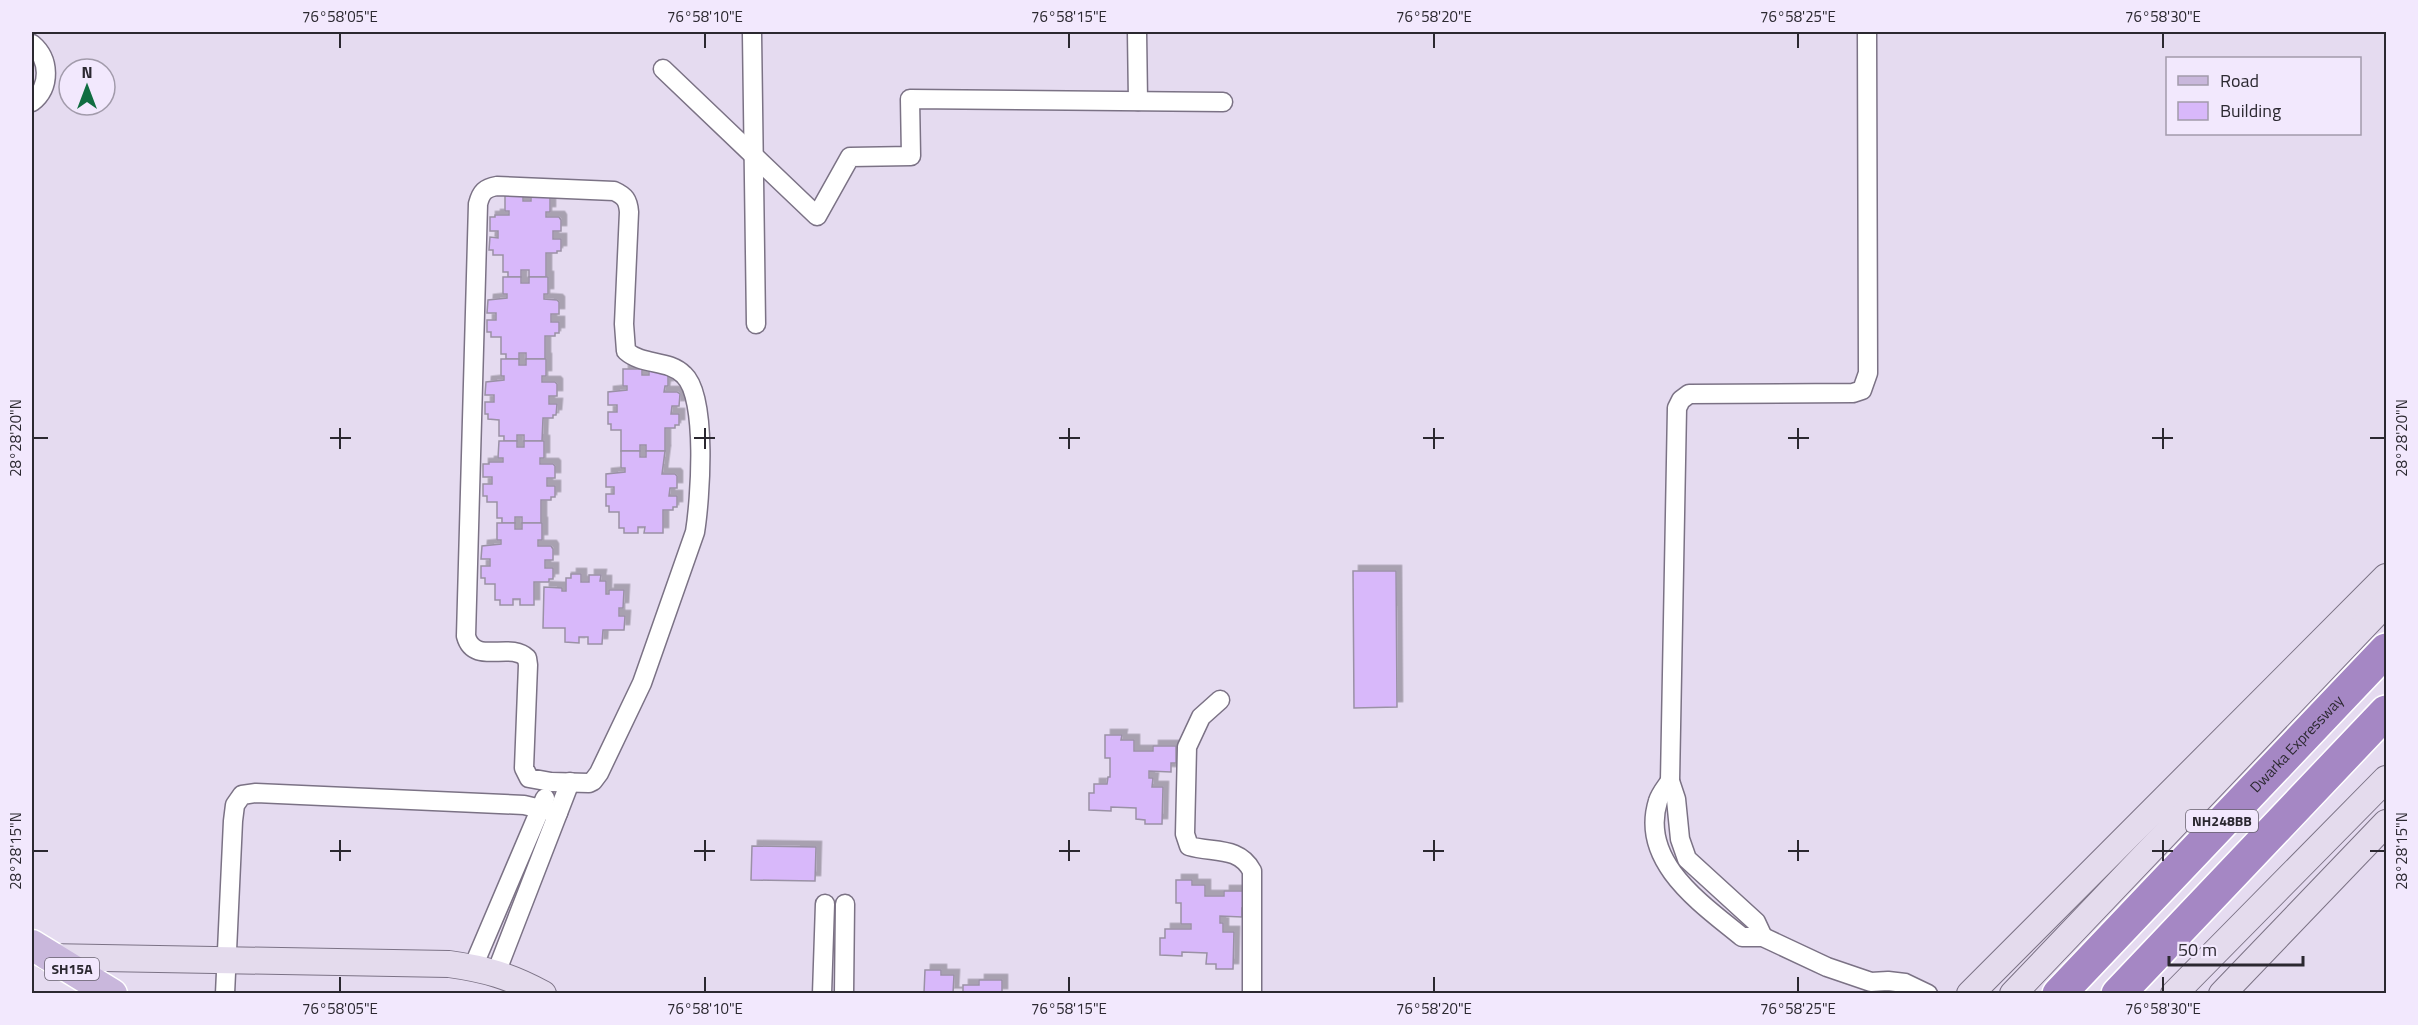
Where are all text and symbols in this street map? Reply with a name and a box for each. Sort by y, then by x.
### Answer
text: 76°58'05"E [302,5,378,28]
text: 76°58'10"E [667,5,743,28]
text: 76°58'15"E [1031,5,1107,28]
text: 76°58'20"E [1396,5,1472,28]
text: 76°58'25"E [1760,5,1836,28]
text: 76°58'30"E [2125,5,2201,28]
north arrow [57,57,117,117]
legend [2166,57,2361,135]
text: N [81,60,93,84]
text: Road [2220,67,2259,94]
text: Building [2220,97,2281,124]
text: 28°28'20"N [4,399,27,477]
text: 28°28'20"N [2390,399,2413,477]
street label: Dwarka Expressway [2244,690,2349,798]
road number: NH248BB [2186,810,2258,832]
text: 28°28'15"N [4,812,27,890]
text: 28°28'15"N [2390,812,2413,890]
scale bar [2169,929,2302,967]
text: 50 m [2178,936,2217,963]
road number: SH15A [45,958,99,980]
text: 76°58'05"E [302,997,378,1020]
text: 76°58'10"E [667,997,743,1020]
text: 76°58'15"E [1031,997,1107,1020]
text: 76°58'20"E [1396,997,1472,1020]
text: 76°58'25"E [1760,997,1836,1020]
text: 76°58'30"E [2125,997,2201,1020]

